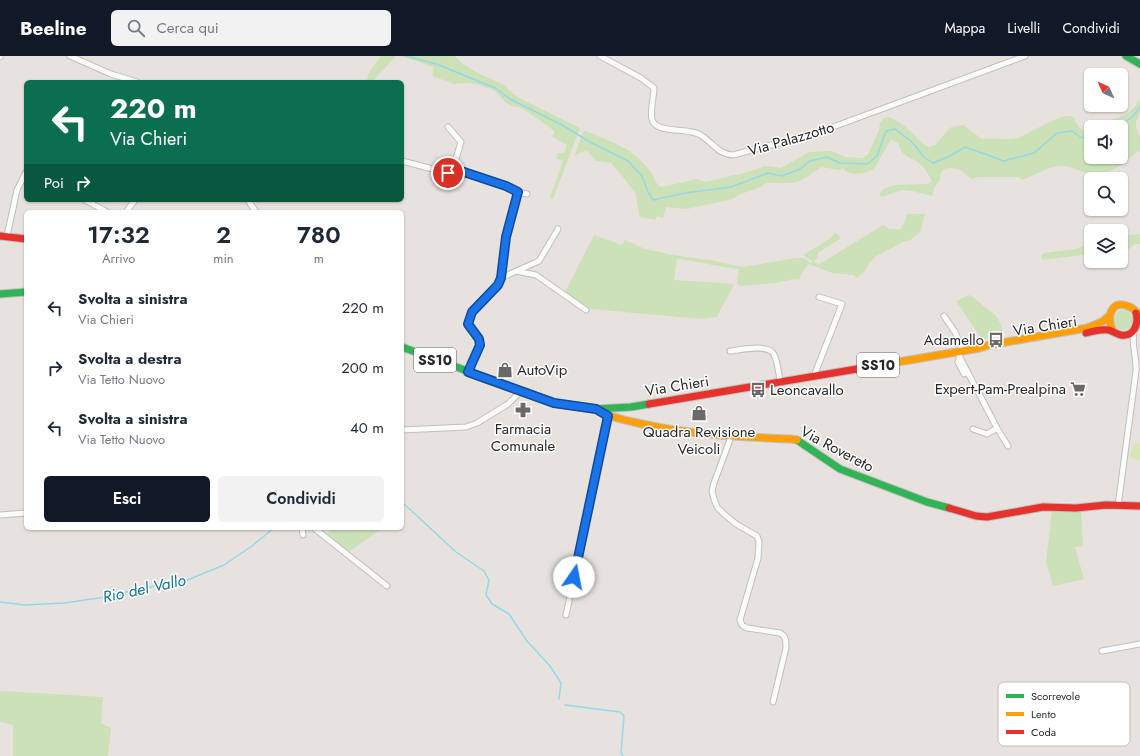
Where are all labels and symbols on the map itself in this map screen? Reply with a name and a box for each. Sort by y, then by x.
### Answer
north arrow [1084,68,1128,112]
street label: Via Palazzotto [745,116,837,162]
pin [431,156,465,190]
street label: Via Chieri [1012,310,1078,342]
place label: Adamello [924,329,984,351]
bus stop icon: Adamello [987,331,1005,349]
road number: SS10 [414,348,456,372]
road number: SS10 [857,353,899,377]
place label: AutoVip [517,359,568,381]
shop icon: AutoVip [496,361,514,379]
street label: Via Chieri [644,370,710,402]
place label: Expert-Pam-Prealpina [935,378,1066,400]
place label: Leoncavallo [770,379,844,401]
supermarket icon: Expert-Pam-Prealpina [1069,380,1087,398]
bus stop icon: Leoncavallo [749,381,767,399]
pharmacy icon: Farmacia Comunale [514,401,532,419]
shop icon: Quadra Revisione Veicoli [690,404,708,422]
place label: Farmacia Comunale [491,418,555,457]
street label: Via Rovereto [796,420,878,478]
place label: Quadra Revisione Veicoli [643,421,756,460]
position arrow [553,556,595,598]
water label: Rio del Vallo [100,568,188,609]
legend [998,682,1130,746]
text: Scorrevole [1031,688,1080,704]
text: Lento [1031,706,1056,722]
text: Coda [1031,724,1056,740]

